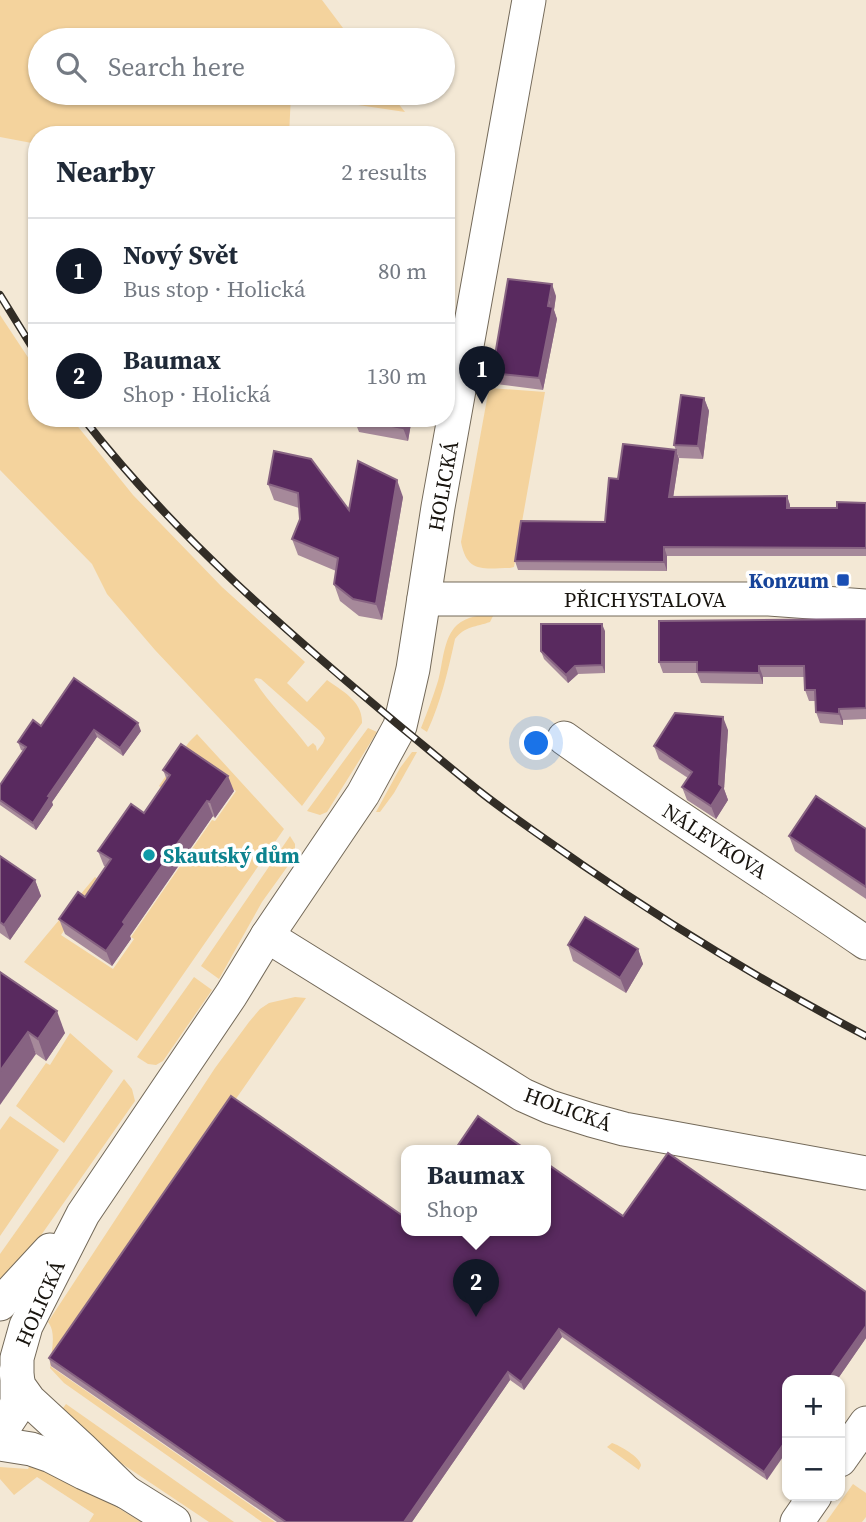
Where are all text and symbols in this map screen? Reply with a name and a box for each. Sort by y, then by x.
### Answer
search box [28,28,455,105]
icon: search [52,48,90,86]
text: Search here [108,49,245,85]
text: Nearby [56,151,155,192]
text: 2 results [341,156,427,188]
text: Nový Svět [123,237,238,273]
text: 1 [73,255,85,287]
text: 80 m [378,255,427,287]
text: Bus stop · Holická [123,273,306,305]
text: Baumax [123,342,221,378]
pin: 1 [459,346,505,404]
text: 2 [73,360,85,392]
text: 130 m [366,360,427,392]
text: Shop · Holická [123,378,271,410]
street label: HOLICKÁ [421,439,465,533]
place label: Konzum [749,566,829,595]
marker: Konzum [835,572,851,588]
street label: PŘICHYSTALOVA [564,585,726,614]
your location [519,726,553,760]
street label: NÁLEVKOVA [657,796,773,886]
place label: Skautský dům [163,841,300,870]
marker: Skautský dům [141,847,157,863]
street label: HOLICKÁ [520,1080,616,1138]
popup [401,1145,551,1236]
text: Baumax [427,1157,525,1193]
text: Shop [427,1193,478,1225]
street label: HOLICKÁ [8,1255,72,1351]
pin: 2 [453,1259,499,1317]
map controls [782,1375,845,1501]
button: + [782,1375,845,1438]
button: − [782,1438,845,1501]

